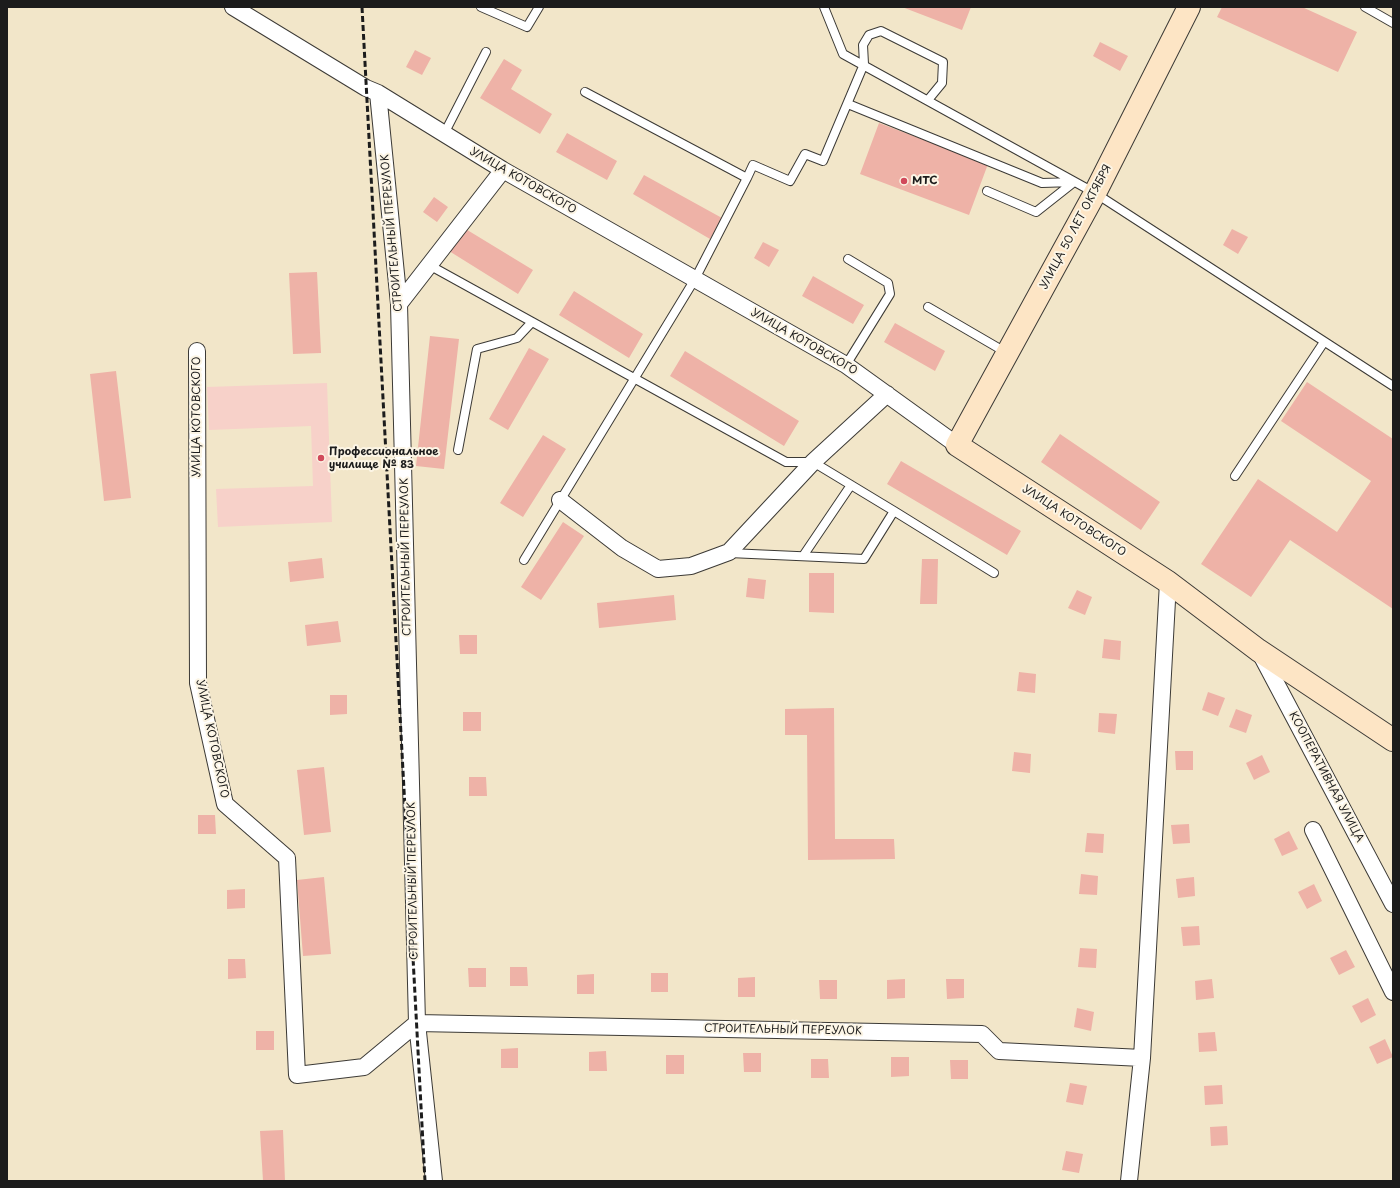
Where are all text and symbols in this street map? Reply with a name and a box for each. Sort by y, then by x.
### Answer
street label: УЛИЦА КОТОВСКОГО [467,145,579,217]
street label: СТРОИТЕЛЬНЫЙ ПЕРЕУЛОК [379,154,405,312]
street label: УЛИЦА 50 ЛЕТ ОКТЯБРЯ [1038,163,1114,291]
place label: МТС [912,174,938,188]
marker: МТС [899,176,909,186]
street label: УЛИЦА КОТОВСКОГО [748,306,860,378]
street label: УЛИЦА КОТОВСКОГО [190,357,204,477]
place label: Профессиональное училище № 83 [329,445,438,471]
marker: Профессиональное училище № 83 [316,453,326,463]
street label: СТРОИТЕЛЬНЫЙ ПЕРЕУЛОК [398,478,414,636]
street label: УЛИЦА КОТОВСКОГО [1020,483,1128,559]
street label: УЛИЦА КОТОВСКОГО [193,679,231,799]
street label: КООПЕРАТИВНАЯ УЛИЦА [1286,709,1366,845]
street label: СТРОИТЕЛЬНЫЙ ПЕРЕУЛОК [405,802,421,960]
street label: СТРОИТЕЛЬНЫЙ ПЕРЕУЛОК [704,1022,862,1038]

